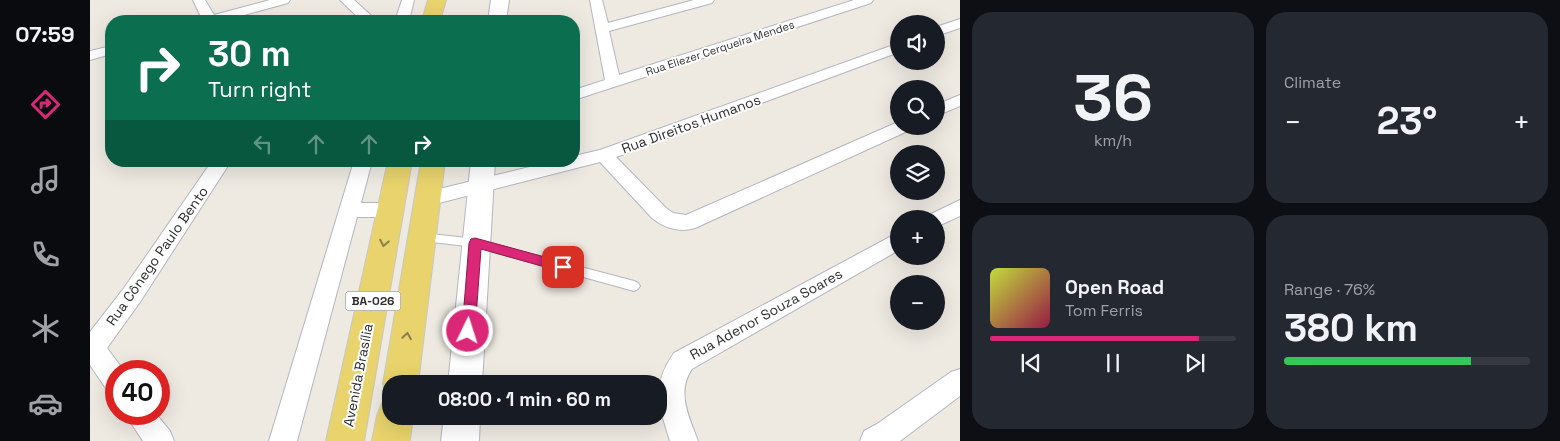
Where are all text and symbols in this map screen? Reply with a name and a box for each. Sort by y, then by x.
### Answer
map controls [890,15,945,330]
button: sound [890,15,945,70]
street label: Rua Eliezer Cerqueira Mendes [644,17,796,79]
text: 07:59 [15,20,75,48]
text: 30 m [208,32,291,76]
icon: right [125,35,190,100]
text: 36 [1073,56,1153,139]
text: Climate [1284,72,1341,93]
text: Turn right [208,75,311,103]
button: search [890,80,945,135]
icon: directions [28,87,63,122]
street label: Rua Direitos Humanos [619,90,763,158]
text: 23° [1377,97,1437,145]
text: − [1284,104,1301,140]
text: + [1513,104,1530,140]
icon: left [249,130,277,158]
icon: ahead [302,130,330,158]
icon: ahead [355,130,383,158]
icon: right [408,130,436,158]
text: km/h [1094,130,1132,151]
button: layers [890,145,945,200]
icon: music [28,162,63,197]
street label: Rua Cônego Paulo Bento [102,183,212,329]
button: + [890,210,945,265]
icon: phone [28,237,63,272]
one-way arrow [379,239,390,248]
pin [542,246,584,288]
icon: arrive [549,253,577,281]
street label: Rua Adenor Souza Soares [687,264,845,364]
button: − [890,275,945,330]
text: Open Road [1065,275,1164,300]
text: Range · 76% [1284,279,1375,300]
road number: BA-026 [346,292,400,310]
text: Tom Ferris [1065,300,1143,321]
position arrow [441,304,493,356]
text: 380 km [1284,304,1418,352]
icon: climate [28,311,63,346]
street label: Avenida Brasília [339,322,377,428]
one-way arrow [401,331,412,339]
icon: previous [1017,349,1045,377]
icon: pause [1099,349,1127,377]
icon: next [1181,349,1209,377]
speed limit sign: 40 [105,360,170,425]
icon: car [28,386,63,421]
text: 08:00 · 1 min · 60 m [438,387,611,412]

